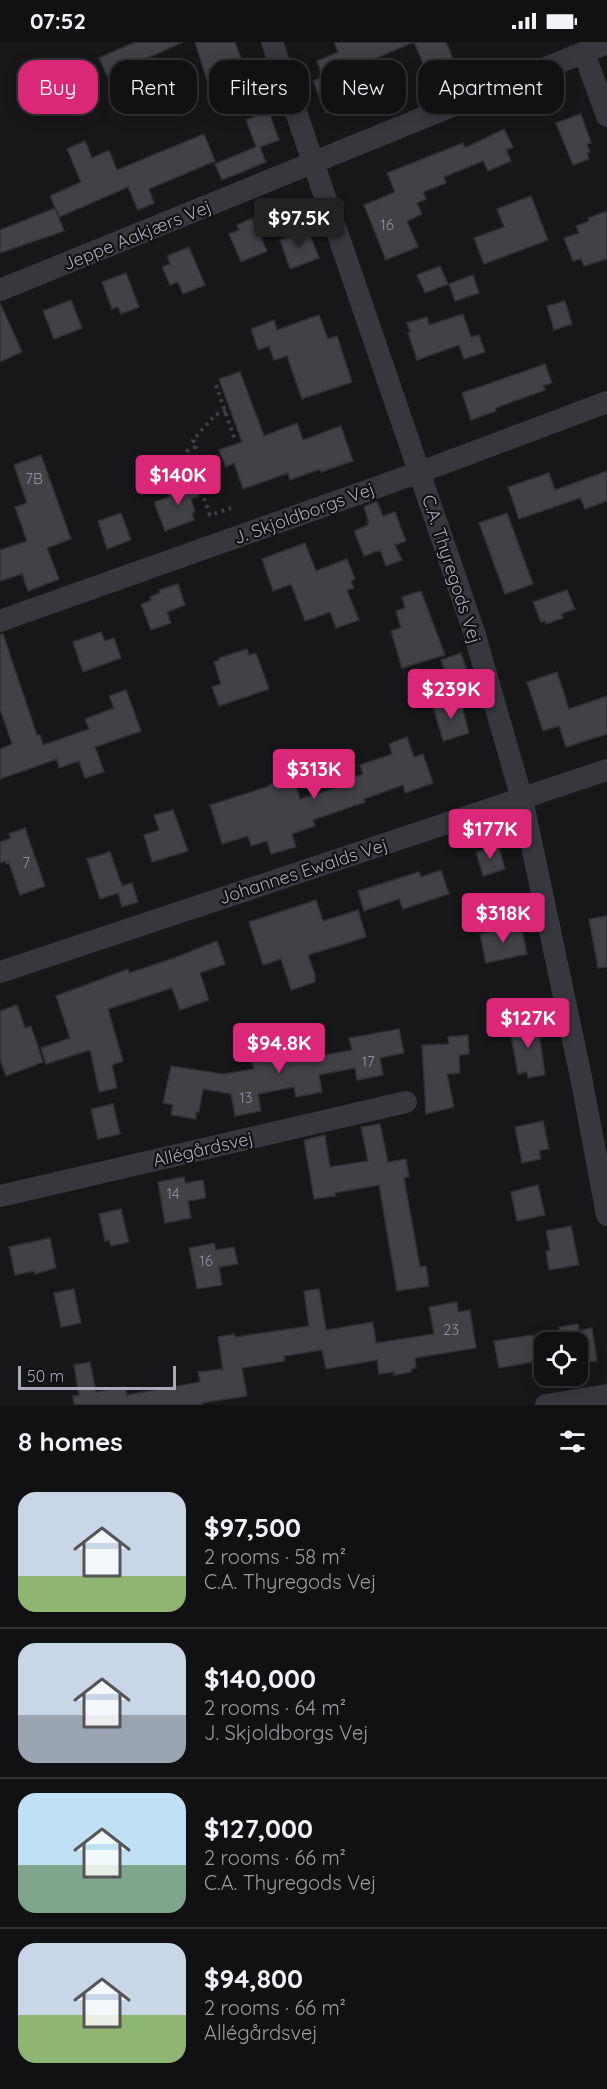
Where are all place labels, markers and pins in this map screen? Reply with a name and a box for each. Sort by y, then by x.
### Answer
pin: $97.5K [250,198,348,249]
pin: $140K [136,455,220,506]
pin: $239K [409,669,493,720]
pin: $313K [272,749,356,800]
pin: $177K [448,809,532,860]
pin: $318K [461,893,545,944]
pin: $127K [486,998,570,1049]
pin: $94.8K [230,1023,328,1074]

